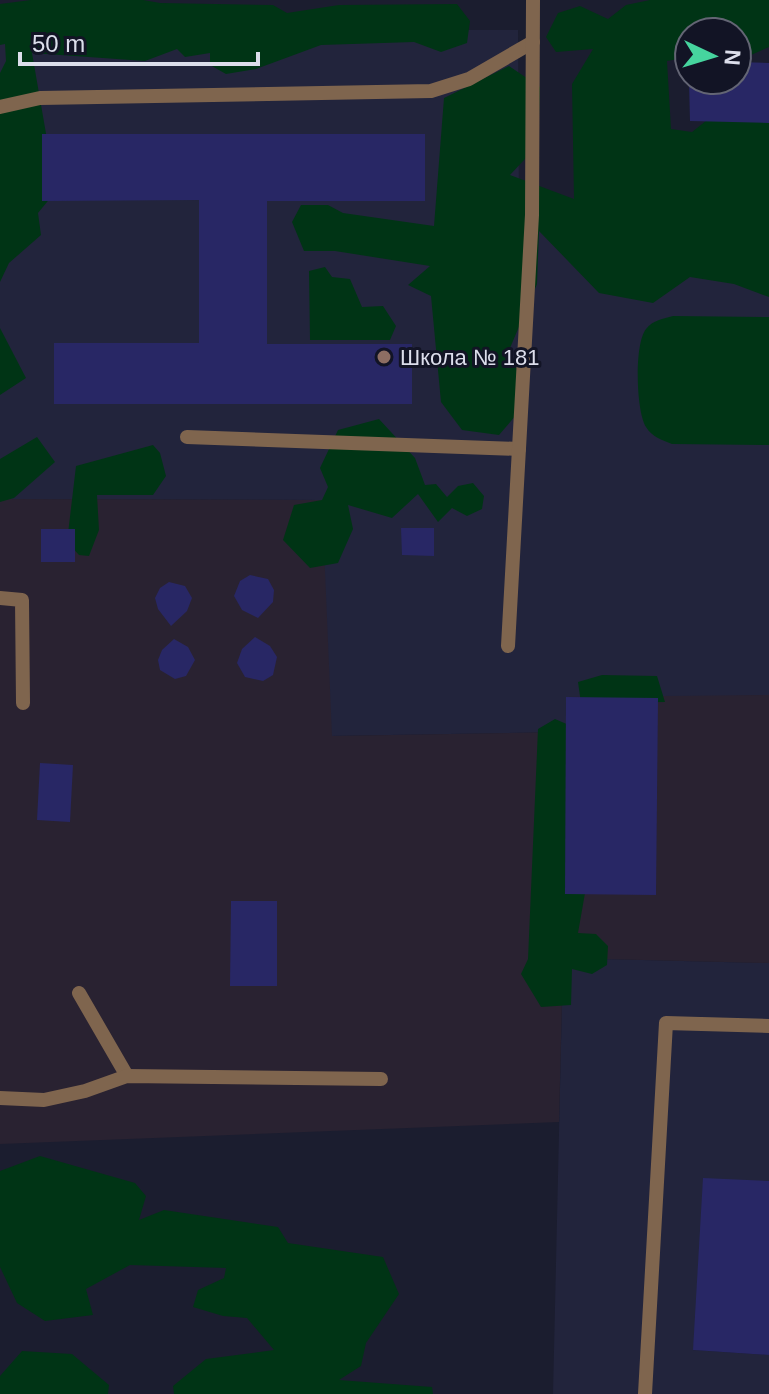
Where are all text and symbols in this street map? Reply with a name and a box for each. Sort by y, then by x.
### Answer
scale bar [20,16,258,66]
north arrow [673,16,753,96]
text: 50 m [32,30,85,57]
text: N [719,49,745,66]
place label: Школа № 181 [400,345,539,370]
marker: Школа № 181 [375,348,393,366]

